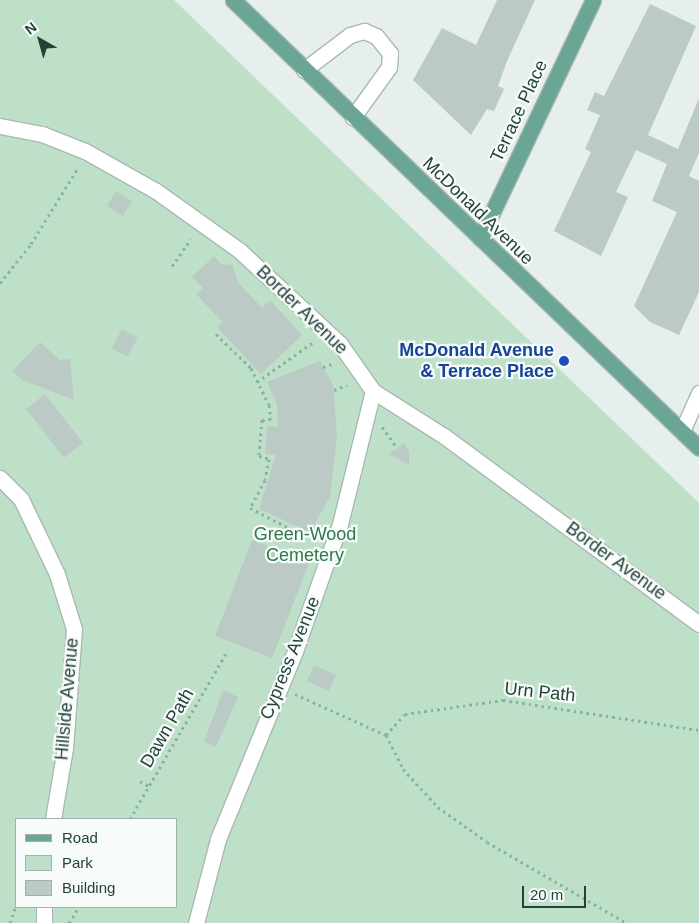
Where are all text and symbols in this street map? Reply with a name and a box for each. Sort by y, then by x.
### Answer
north arrow [15,15,65,65]
text: N [22,19,40,38]
street label: Terrace Place [486,57,552,165]
street label: McDonald Avenue [418,152,538,270]
street label: Border Avenue [251,261,353,359]
place label: McDonald Avenue & Terrace Place [399,340,554,382]
marker: McDonald Avenue & Terrace Place [558,355,570,367]
street label: Border Avenue [561,517,671,605]
park label: Green-Wood Cemetery [254,524,356,566]
street label: Cypress Avenue [255,593,325,723]
street label: Hillside Avenue [51,636,83,762]
street label: Urn Path [504,678,576,706]
street label: Dawn Path [136,684,198,772]
legend [15,818,178,908]
text: Road [62,829,98,846]
text: Park [62,854,93,871]
scale bar [524,876,588,908]
text: Building [62,879,115,896]
text: 20 m [530,886,563,903]

